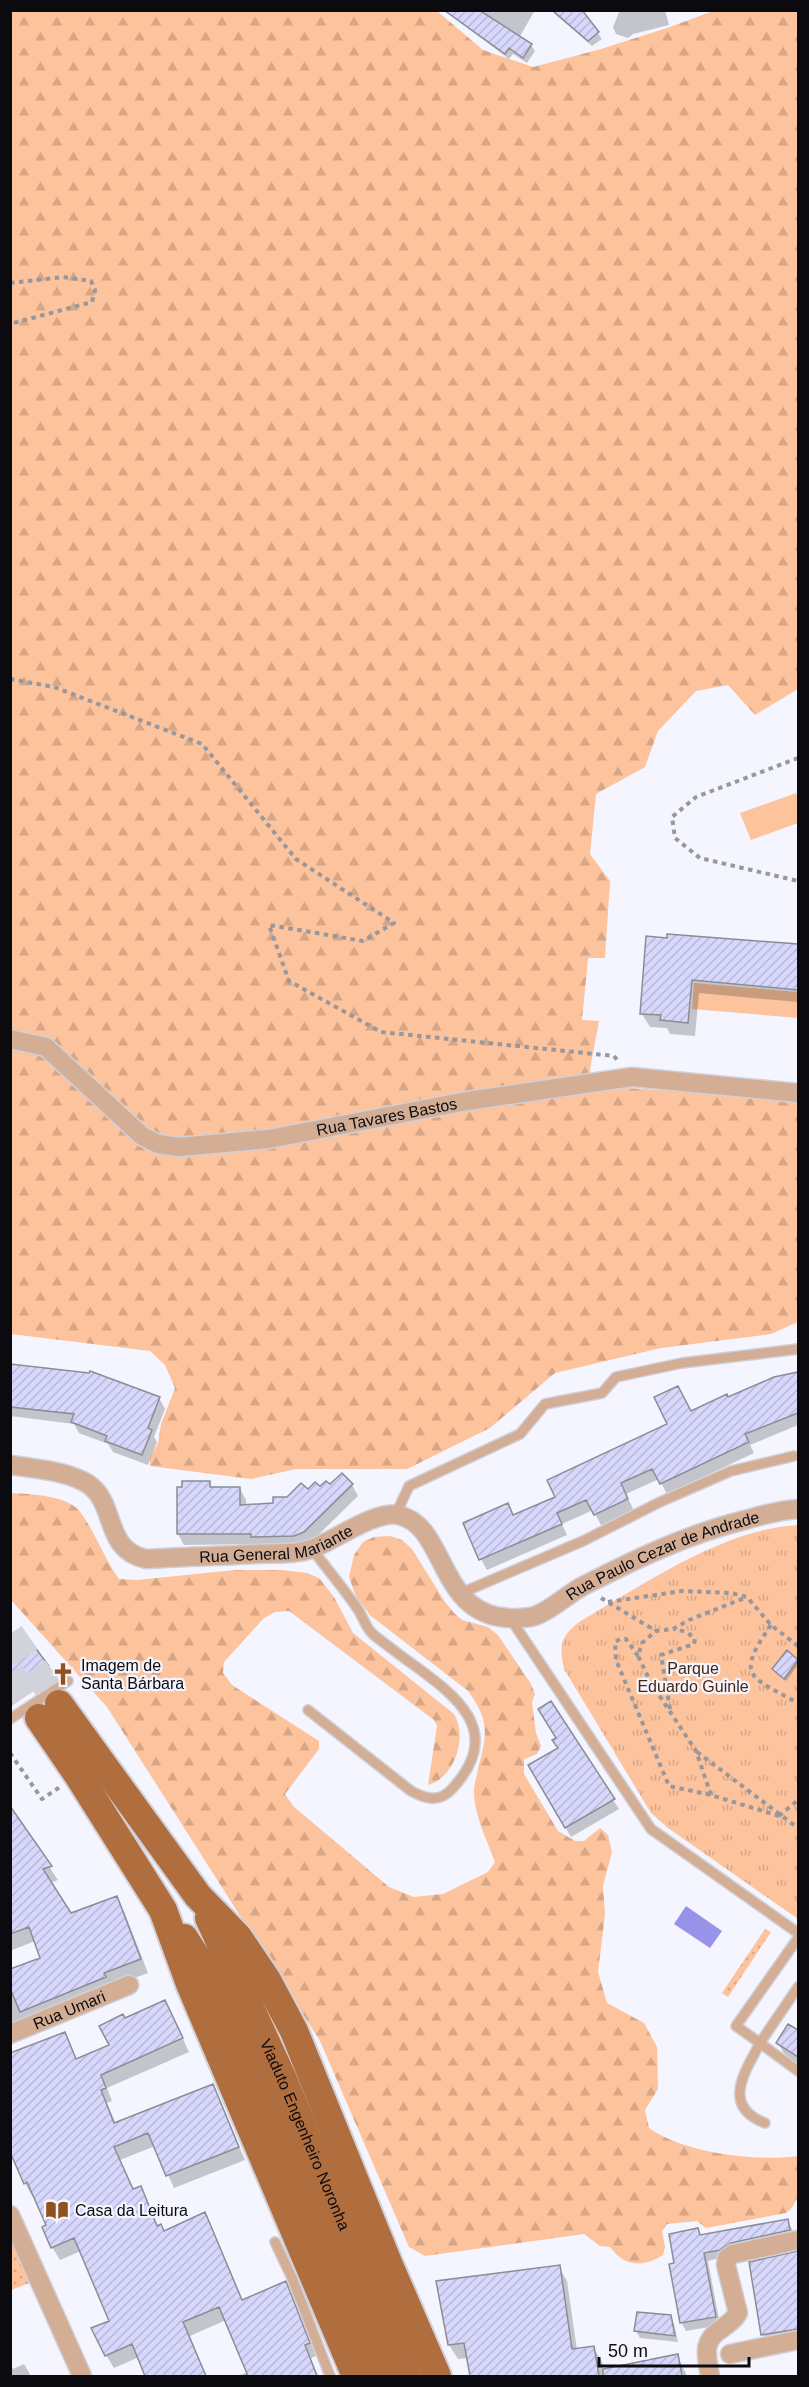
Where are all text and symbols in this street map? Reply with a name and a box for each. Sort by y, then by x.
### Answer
street label: Rua Tavares Bastos [315,1095,458,1138]
street label: Rua Paulo Cezar de Andrade [563,1508,761,1603]
street label: Rua General Mariante [199,1521,355,1565]
place label: Imagem de Santa Bárbara [81,1657,184,1692]
park label: Parque Eduardo Guinle [637,1660,749,1695]
church icon: Imagem de Santa Bárbara [50,1661,76,1687]
street label: Rua Umari [31,1987,108,2032]
street label: Viaduto Engenheiro Noronha [257,2036,354,2233]
library icon: Casa da Leitura [44,2197,70,2223]
place label: Casa da Leitura [75,2202,188,2219]
scale bar [599,2330,749,2368]
text: 50 m [608,2341,648,2361]

